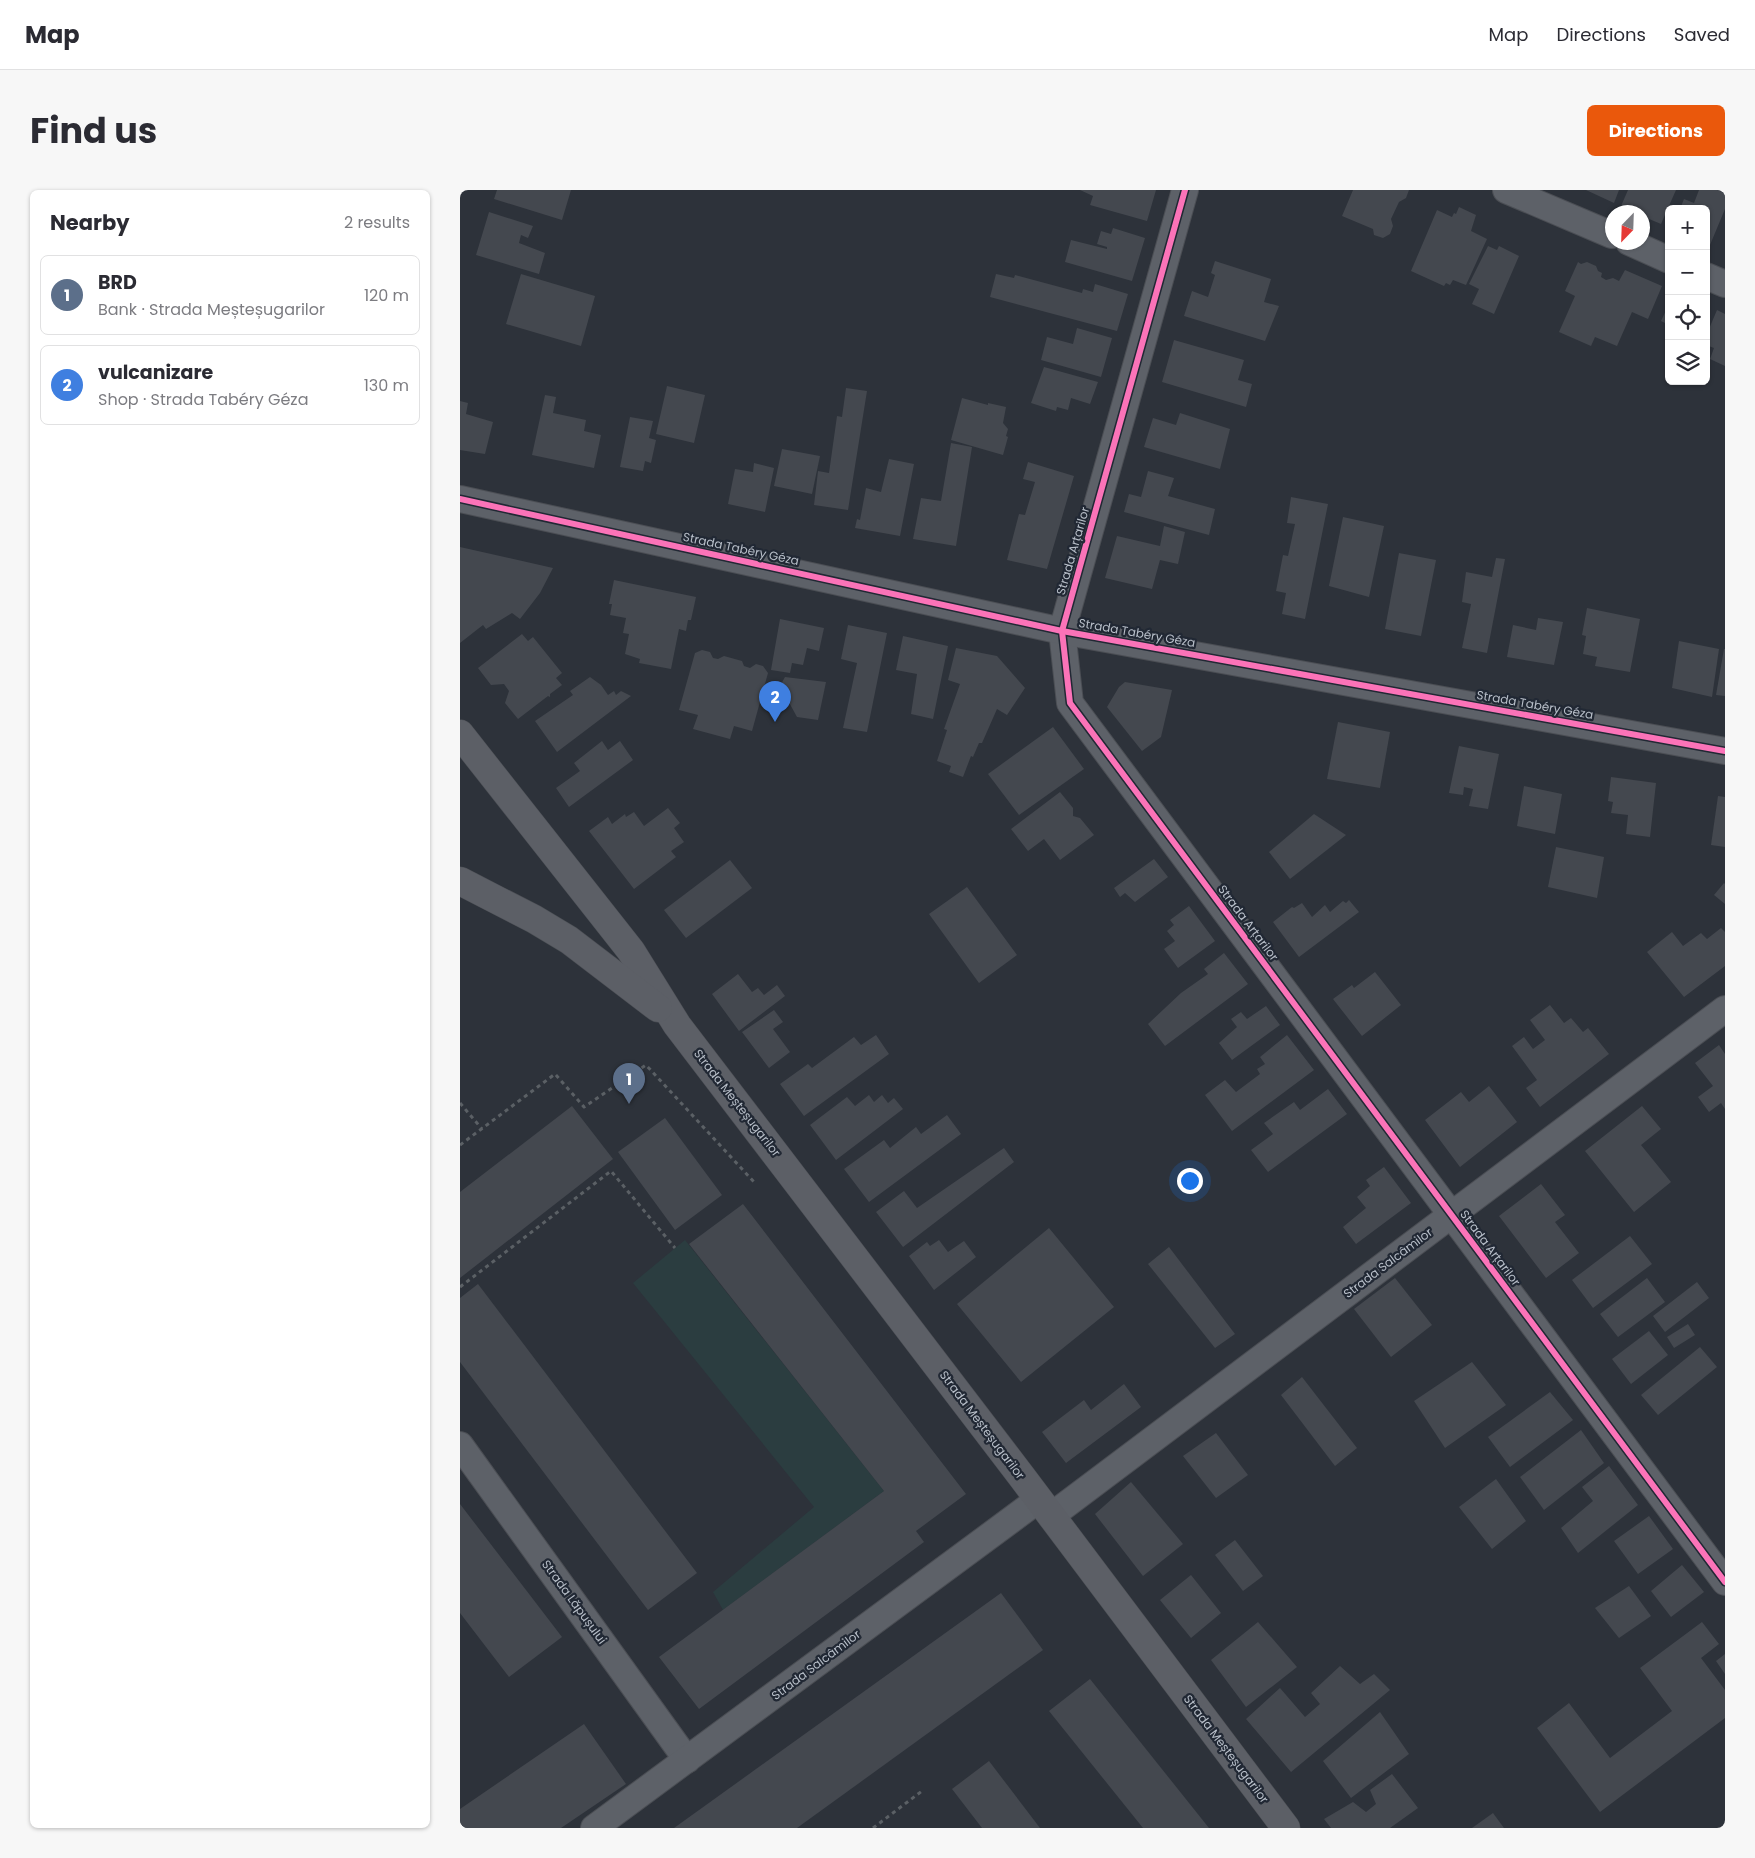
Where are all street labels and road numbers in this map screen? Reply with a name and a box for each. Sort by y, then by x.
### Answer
street label: Strada Arțarilor [1052,504,1093,597]
street label: Strada Tabéry Géza [681,528,801,569]
street label: Strada Tabéry Géza [1077,614,1197,651]
street label: Strada Tabéry Géza [1475,686,1595,723]
street label: Strada Arțarilor [1214,881,1283,965]
street label: Strada Meșteșugarilor [690,1045,785,1160]
street label: Strada Arțarilor [1456,1206,1525,1290]
street label: Strada Salcâmilor [1340,1223,1436,1302]
street label: Strada Meșteșugarilor [936,1367,1029,1483]
street label: Strada Lăpușului [538,1556,611,1647]
street label: Strada Salcâmilor [768,1625,864,1704]
street label: Strada Meșteșugarilor [1180,1691,1273,1807]

